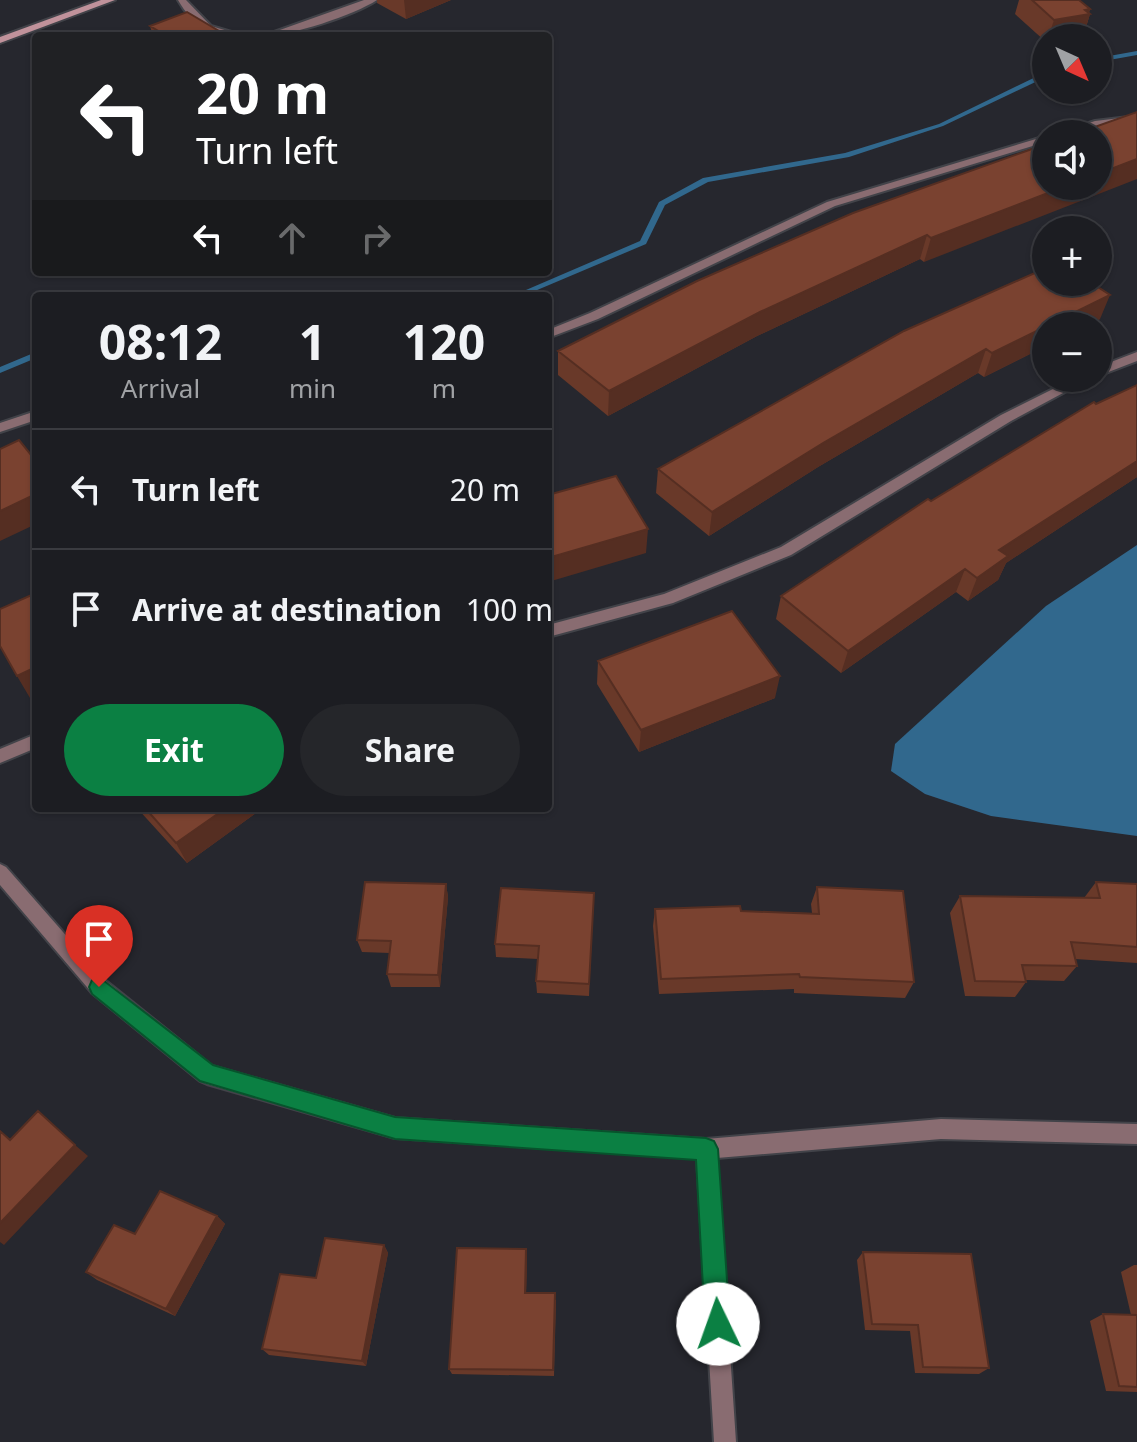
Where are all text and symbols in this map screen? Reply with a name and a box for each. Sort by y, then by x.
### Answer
north arrow [1032,24,1112,104]
map controls [1032,24,1112,392]
text: 20 m [196,54,329,130]
icon: left [64,64,168,168]
button: sound [1032,120,1112,200]
text: Turn left [196,126,338,175]
icon: left [186,216,230,260]
icon: ahead [270,216,314,260]
icon: right [354,216,398,260]
button: + [1032,216,1112,296]
text: 08:12 [99,309,222,374]
text: 1 [299,309,326,374]
text: 120 [403,309,485,374]
button: − [1032,312,1112,392]
text: Arrival [121,370,200,406]
text: min [289,370,336,406]
text: m [432,370,456,406]
icon: left [64,467,108,511]
text: Turn left [132,469,260,510]
text: 20 m [450,469,520,510]
icon: arrive [64,587,108,631]
text: Arrive at destination [132,589,442,630]
text: 100 m [466,589,553,630]
button: Exit [64,704,284,796]
button: Share [300,704,520,796]
pin [65,905,133,987]
icon: arrive [77,917,121,961]
position arrow [676,1282,760,1366]

